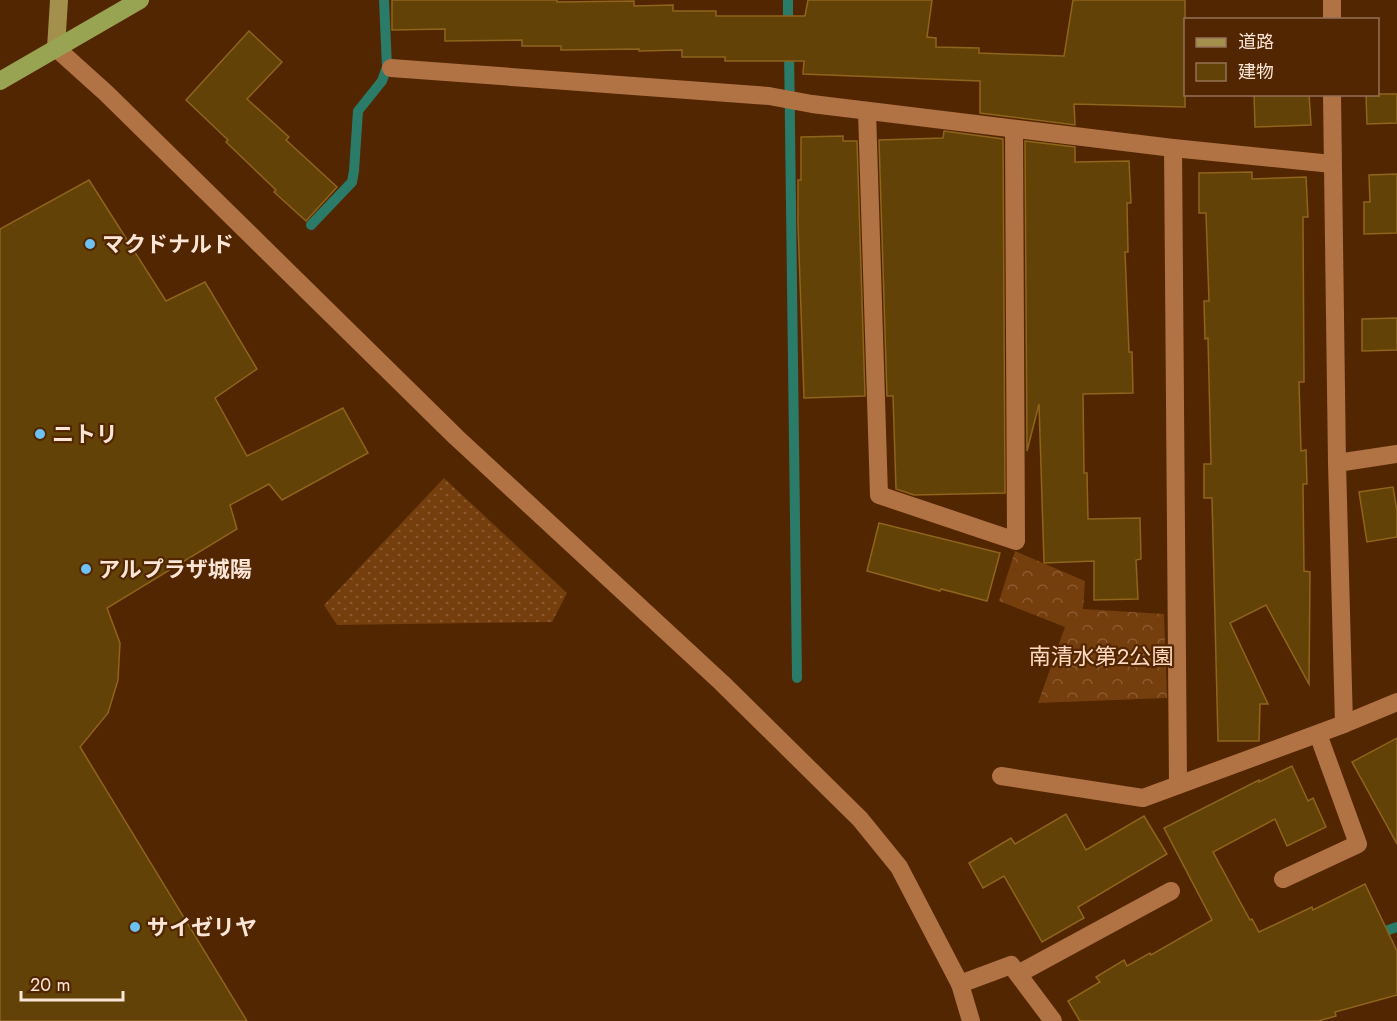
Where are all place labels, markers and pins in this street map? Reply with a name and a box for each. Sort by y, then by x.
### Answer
place label: マクドナルド [102,228,234,260]
marker: マクドナルド [83,237,97,251]
place label: ニトリ [52,418,118,450]
marker: ニトリ [33,427,47,441]
place label: アルプラザ城陽 [98,553,252,585]
marker: アルプラザ城陽 [79,562,93,576]
place label: サイゼリヤ [147,911,257,943]
marker: サイゼリヤ [128,920,142,934]

